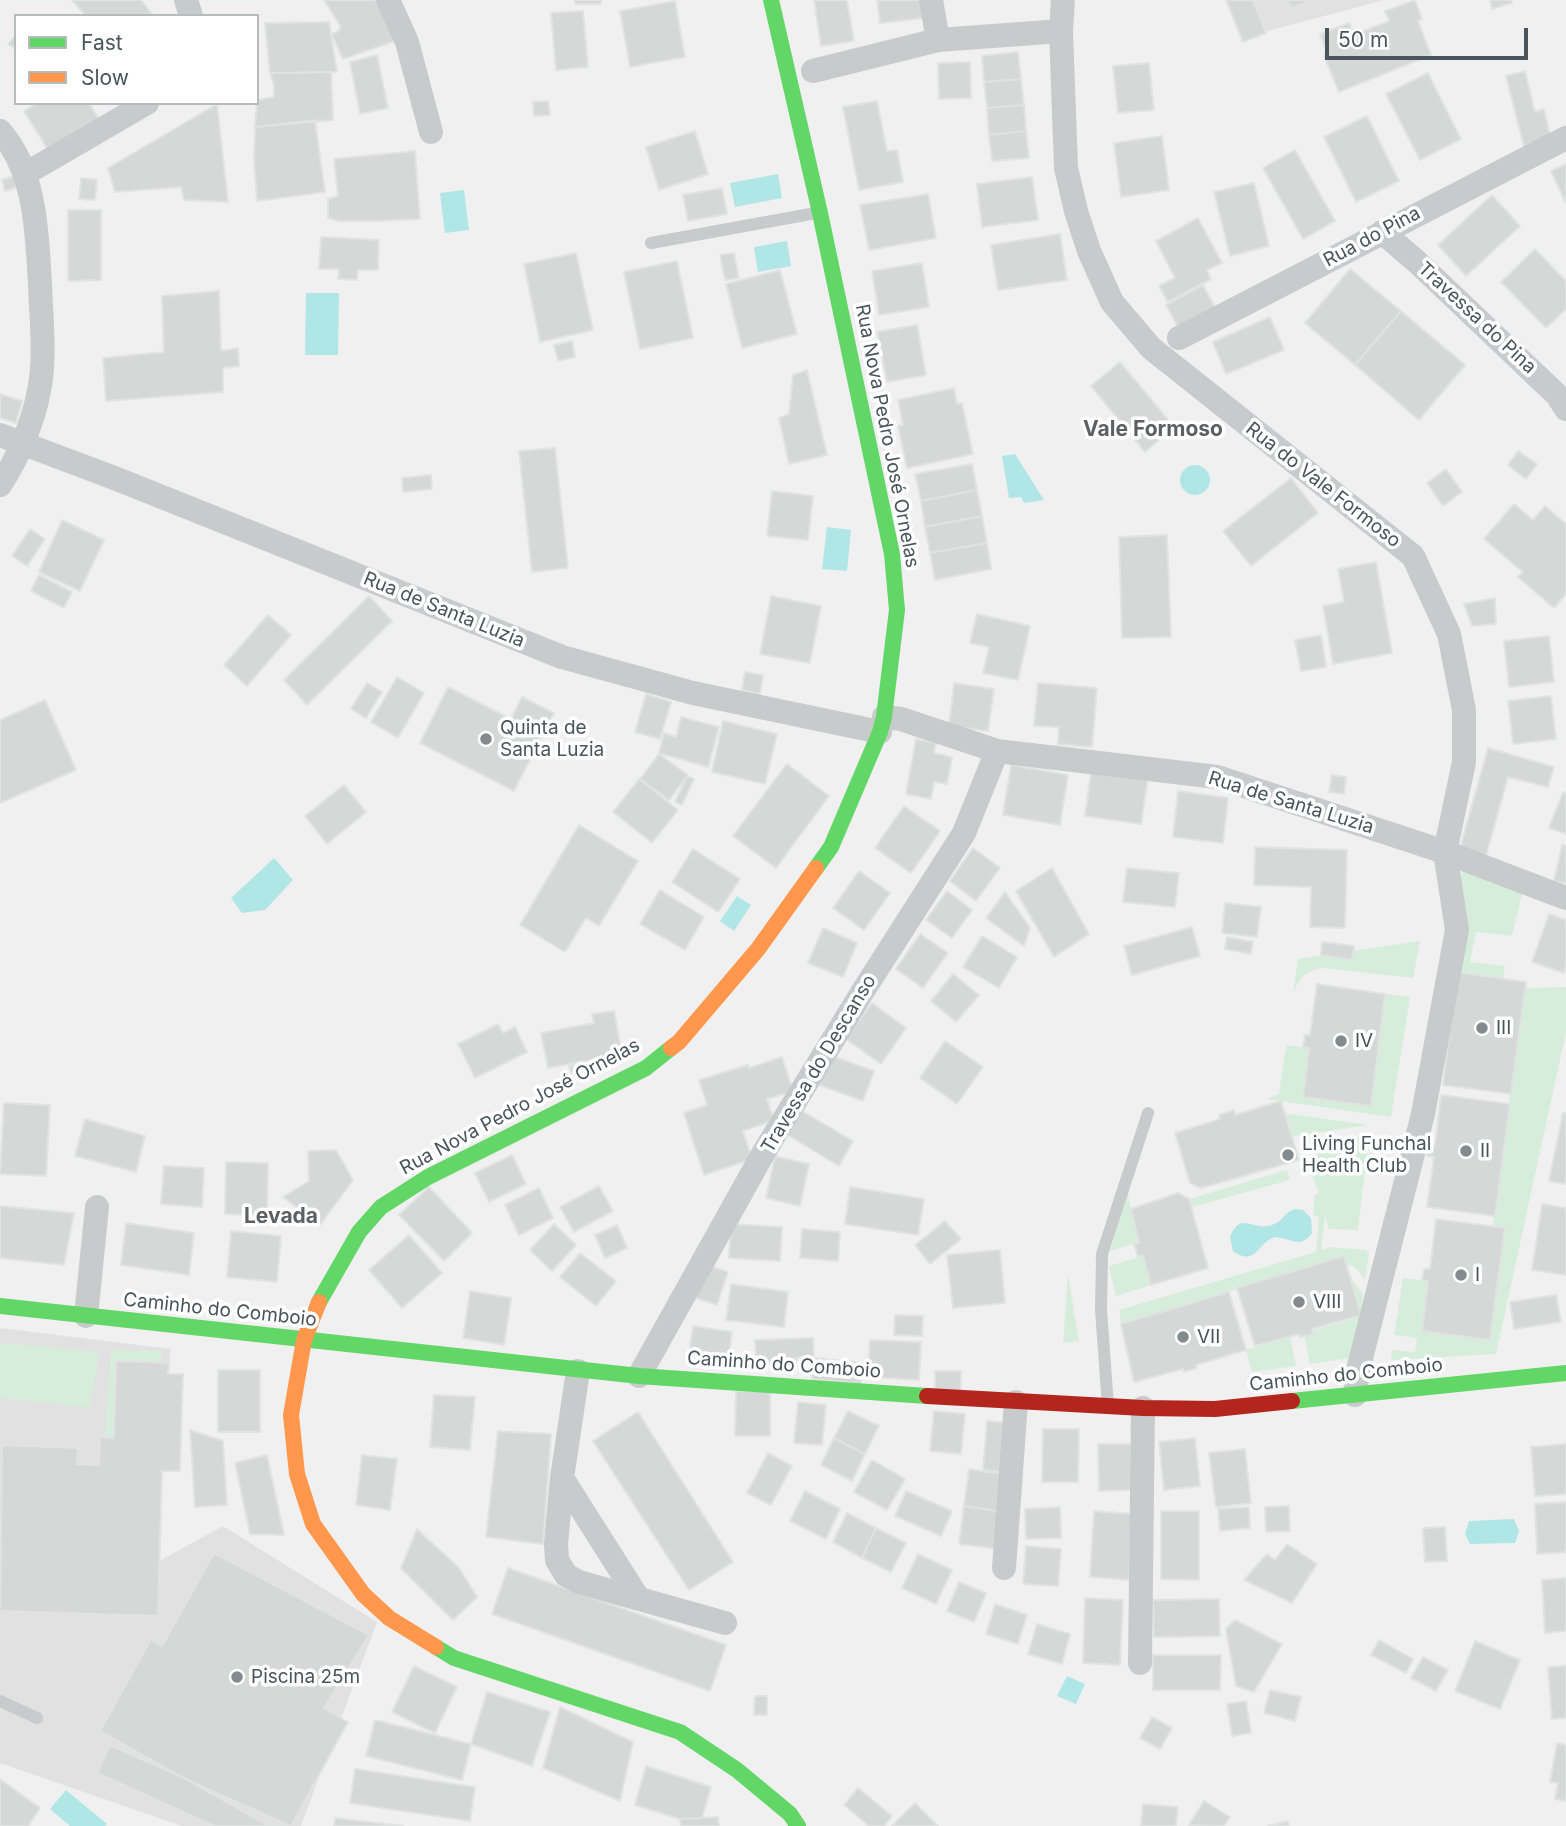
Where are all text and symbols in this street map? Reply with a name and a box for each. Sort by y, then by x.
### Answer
legend [14,14,259,105]
scale bar [1328,14,1531,58]
text: 50 m [1338,27,1388,52]
text: Fast [81,30,123,55]
text: Slow [81,65,129,90]
street label: Rua do Pina [1320,202,1424,272]
street label: Travessa do Pina [1413,257,1541,379]
street label: Rua Nova Pedro José Ornelas [850,302,924,570]
district label: Vale Formoso [1083,417,1223,443]
street label: Rua do Vale Formoso [1241,417,1405,553]
street label: Rua de Santa Luzia [360,567,528,653]
place label: Quinta de Santa Luzia [500,717,604,761]
marker: Quinta de Santa Luzia [478,731,494,747]
street label: Rua de Santa Luzia [1206,767,1376,839]
street label: Travessa do Descanso [757,971,881,1157]
place label: III [1496,1017,1511,1039]
marker: III [1474,1020,1490,1036]
place label: IV [1355,1030,1373,1052]
marker: IV [1333,1033,1349,1049]
street label: Rua Nova Pedro José Ornelas [396,1034,644,1180]
place label: Living Funchal Health Club [1302,1133,1431,1177]
place label: II [1480,1140,1490,1162]
marker: II [1458,1143,1474,1159]
marker: Living Funchal Health Club [1280,1147,1296,1163]
district label: Levada [244,1204,318,1230]
place label: I [1475,1264,1480,1286]
marker: I [1453,1267,1469,1283]
street label: Caminho do Comboio [122,1289,318,1331]
place label: VIII [1313,1291,1341,1313]
marker: VIII [1291,1294,1307,1310]
place label: VII [1197,1326,1220,1348]
marker: VII [1175,1329,1191,1345]
street label: Caminho do Comboio [686,1347,882,1383]
street label: Caminho do Comboio [1248,1354,1444,1396]
place label: Piscina 25m [251,1666,360,1688]
marker: Piscina 25m [229,1669,245,1685]

